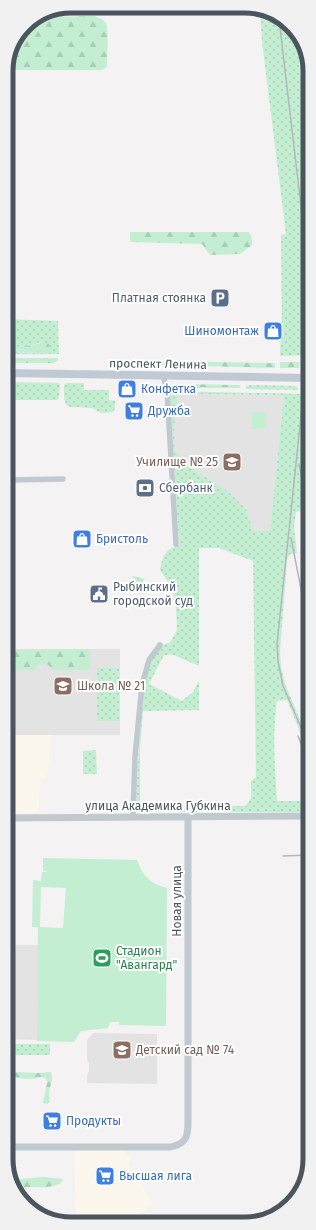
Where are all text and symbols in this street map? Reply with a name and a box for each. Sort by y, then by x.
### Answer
parking icon: Платная стоянка [209,287,231,309]
place label: Платная стоянка [112,291,206,305]
shop icon: Шиномонтаж [262,320,284,342]
place label: Шиномонтаж [184,324,259,338]
street label: проспект Ленина [109,356,207,372]
shop icon: Конфетка [116,378,138,400]
place label: Конфетка [141,382,196,396]
supermarket icon: Дружба [123,400,145,422]
place label: Дружба [147,404,190,418]
school or university icon: Училище № 25 [221,451,243,473]
place label: Училище № 25 [136,455,218,469]
bank icon: Сбербанк [134,477,156,499]
place label: Сбербанк [159,481,214,495]
shop icon: Бристоль [71,528,93,550]
place label: Бристоль [96,532,148,546]
place label: Рыбинский городской суд [113,580,193,608]
public building icon: Рыбинский городской суд [88,583,110,605]
school or university icon: Школа № 21 [52,675,74,697]
place label: Школа № 21 [77,679,145,693]
street label: улица Академика Губкина [85,799,231,813]
street label: Новая улица [170,865,184,937]
place label: Стадион "Авангард" [116,944,177,972]
sports icon: Стадион "Авангард" [91,947,113,969]
school or university icon: Детский сад № 74 [111,1039,133,1061]
place label: Детский сад № 74 [135,1043,235,1057]
supermarket icon: Продукты [41,1110,63,1132]
place label: Продукты [66,1114,121,1128]
supermarket icon: Высшая лига [94,1165,116,1187]
place label: Высшая лига [119,1169,192,1183]

